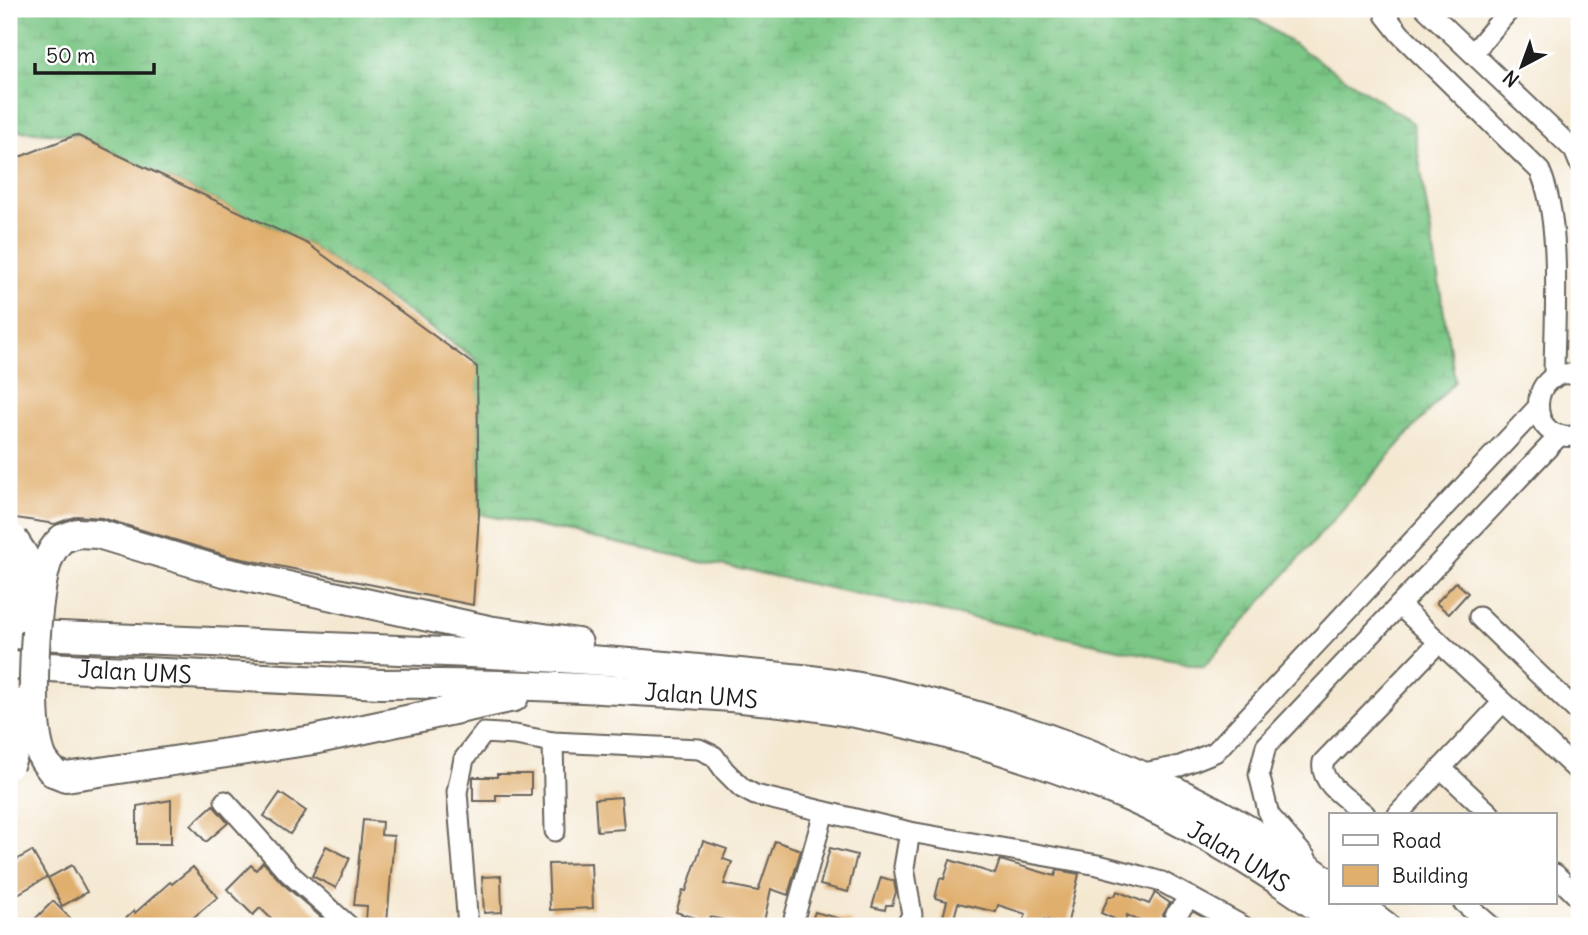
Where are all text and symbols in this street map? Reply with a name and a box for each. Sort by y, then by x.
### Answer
scale bar [35,32,154,76]
north arrow [1486,32,1556,102]
text: 50 m [46,42,95,69]
text: N [1498,65,1524,92]
street label: Jalan UMS [77,654,192,689]
street label: Jalan UMS [644,676,759,715]
legend [1329,813,1556,904]
street label: Jalan UMS [1183,814,1296,899]
text: Road [1392,827,1441,854]
text: Building [1392,862,1468,889]

